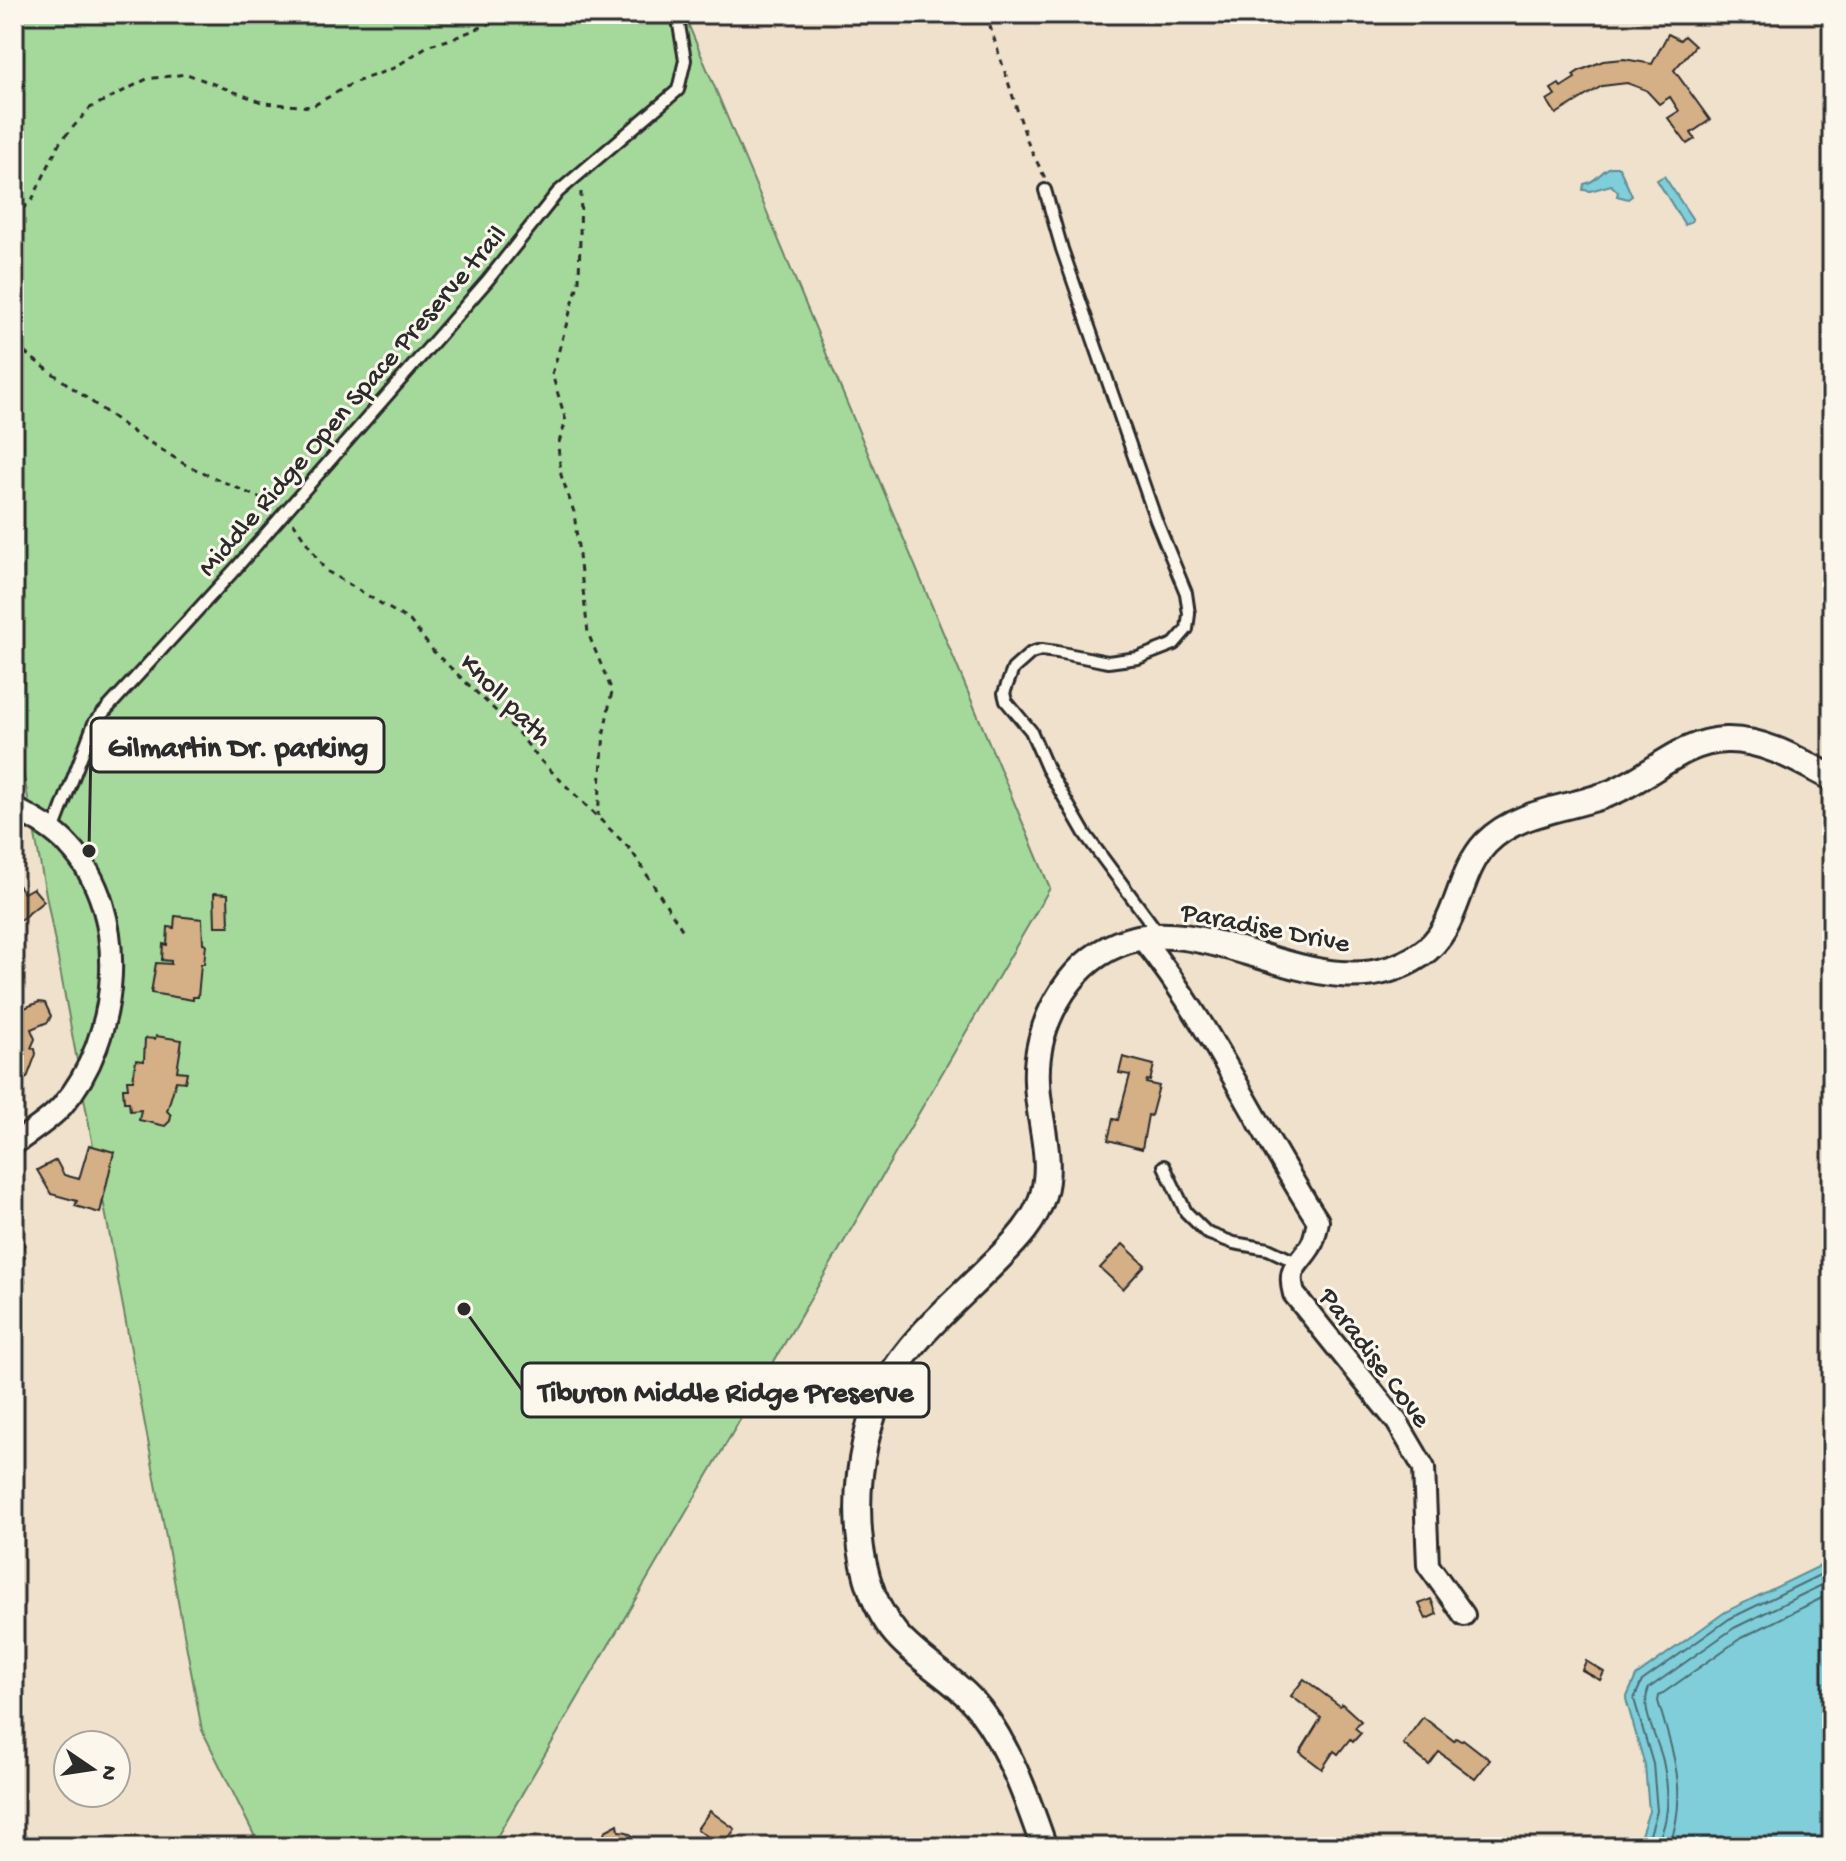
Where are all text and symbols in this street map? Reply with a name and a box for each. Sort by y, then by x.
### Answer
street label: Middle Ridge Open Space Preserve trail [192,220,515,584]
street label: Knoll path [451,648,558,755]
callout: Gilmartin Dr. parking [91,718,384,772]
text: Gilmartin Dr. parking [108,733,368,768]
street label: Paradise Drive [1177,897,1353,962]
street label: Paradise Cove [1309,1281,1437,1436]
callout: Tiburon Middle Ridge Preserve [522,1363,929,1417]
text: Tiburon Middle Ridge Preserve [536,1378,915,1413]
north arrow [52,1729,132,1809]
text: N [93,1763,122,1783]

